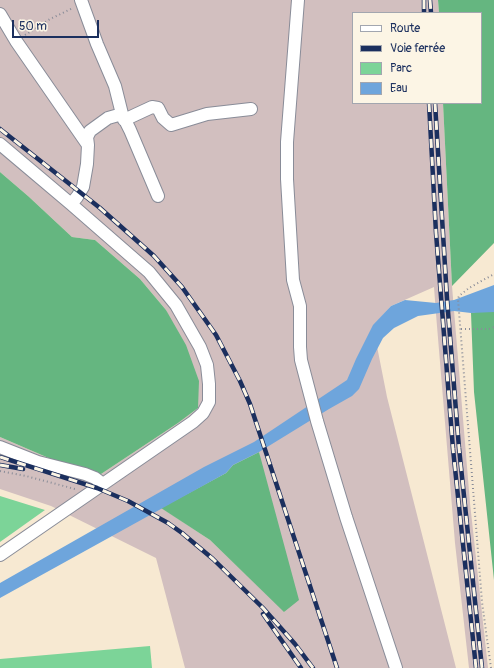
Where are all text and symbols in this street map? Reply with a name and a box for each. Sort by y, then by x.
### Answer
scale bar [14,12,101,38]
legend [352,12,482,104]
text: 50 m [19,19,47,34]
text: Route [390,21,420,36]
text: Voie ferrée [390,41,445,56]
text: Parc [390,61,412,76]
text: Eau [390,81,408,96]

